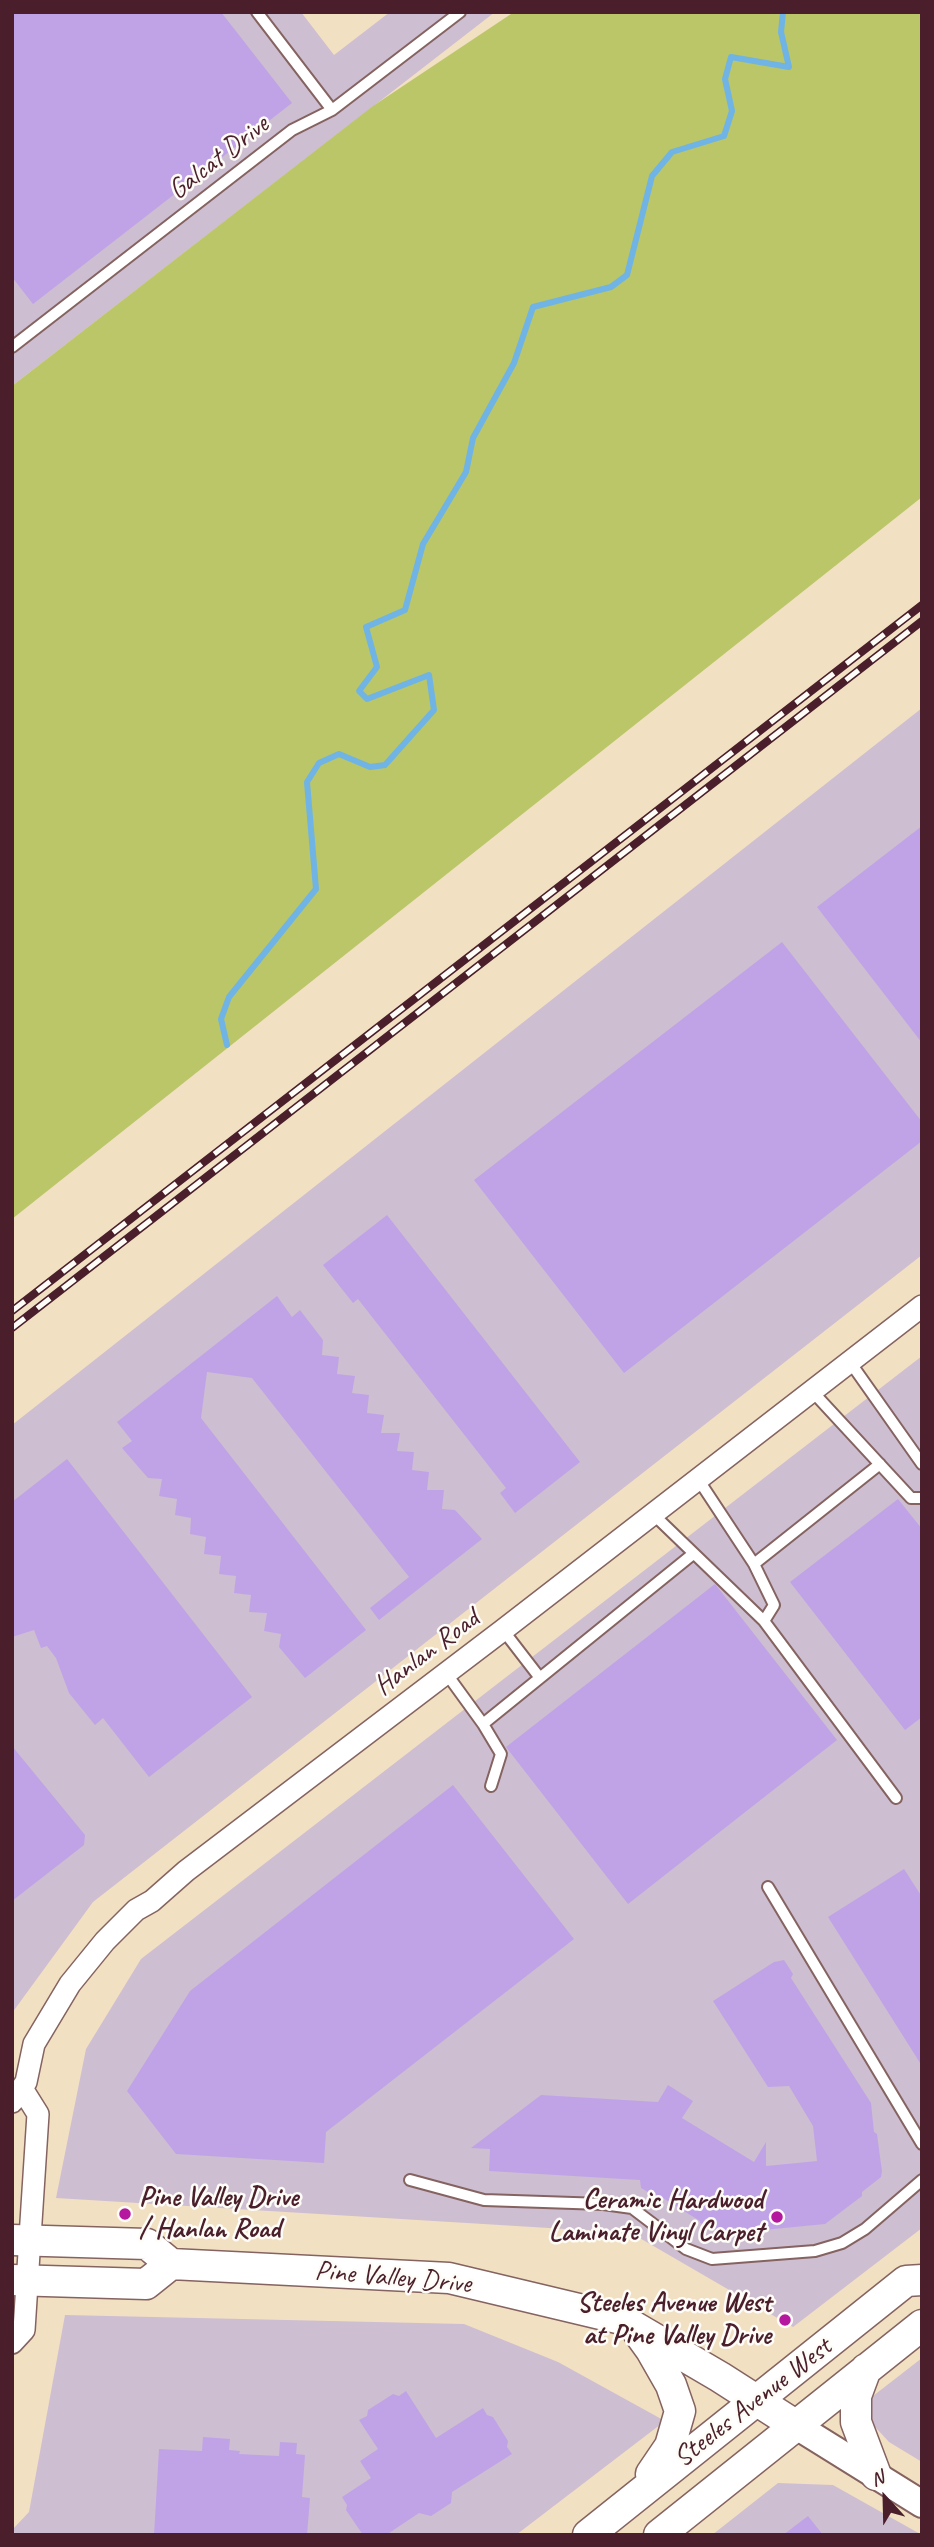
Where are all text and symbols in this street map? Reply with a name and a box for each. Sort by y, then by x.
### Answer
street label: Galcat Drive [162,108,276,208]
street label: Hanlan Road [368,1603,486,1703]
place label: Pine Valley Drive / Hanlan Road [139,2181,298,2247]
place label: Ceramic Hardwood Laminate Vinyl Carpet [549,2184,763,2250]
marker: Pine Valley Drive / Hanlan Road [117,2206,133,2222]
marker: Ceramic Hardwood Laminate Vinyl Carpet [769,2209,785,2225]
street label: Pine Valley Drive [313,2254,473,2302]
place label: Steeles Avenue West at Pine Valley Drive [577,2287,771,2353]
marker: Steeles Avenue West at Pine Valley Drive [777,2312,793,2328]
street label: Steeles Avenue West [667,2331,839,2475]
north arrow [850,2463,920,2533]
text: N [867,2465,887,2492]

